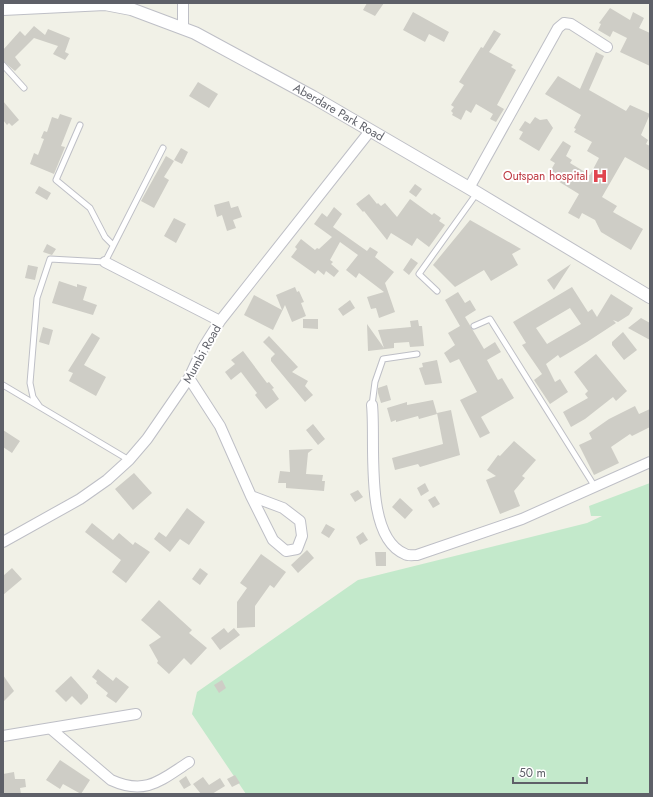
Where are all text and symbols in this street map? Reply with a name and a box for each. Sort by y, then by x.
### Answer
street label: Aberdare Park Road [290,79,387,146]
place label: Outspan hospital [503,167,588,185]
hospital icon: Outspan hospital [591,167,609,185]
street label: Mumbi Road [178,321,226,387]
scale bar [513,759,587,785]
text: 50 m [519,764,546,782]

